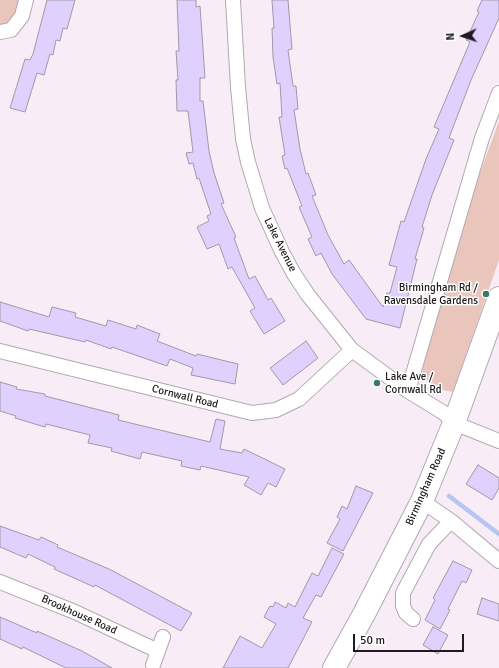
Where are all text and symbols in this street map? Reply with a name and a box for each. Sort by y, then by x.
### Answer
north arrow [443,16,483,56]
text: N [444,32,457,41]
street label: Lake Avenue [261,216,299,274]
place label: Birmingham Rd / Ravensdale Gardens [384,281,478,307]
marker: Birmingham Rd / Ravensdale Gardens [481,289,491,299]
place label: Lake Ave / Cornwall Rd [385,370,442,396]
marker: Lake Ave / Cornwall Rd [372,378,382,388]
street label: Cornwall Road [150,382,220,412]
street label: Birmingham Road [403,446,449,528]
street label: Brookhouse Road [39,592,119,638]
scale bar [355,626,466,652]
text: 50 m [360,633,385,648]

